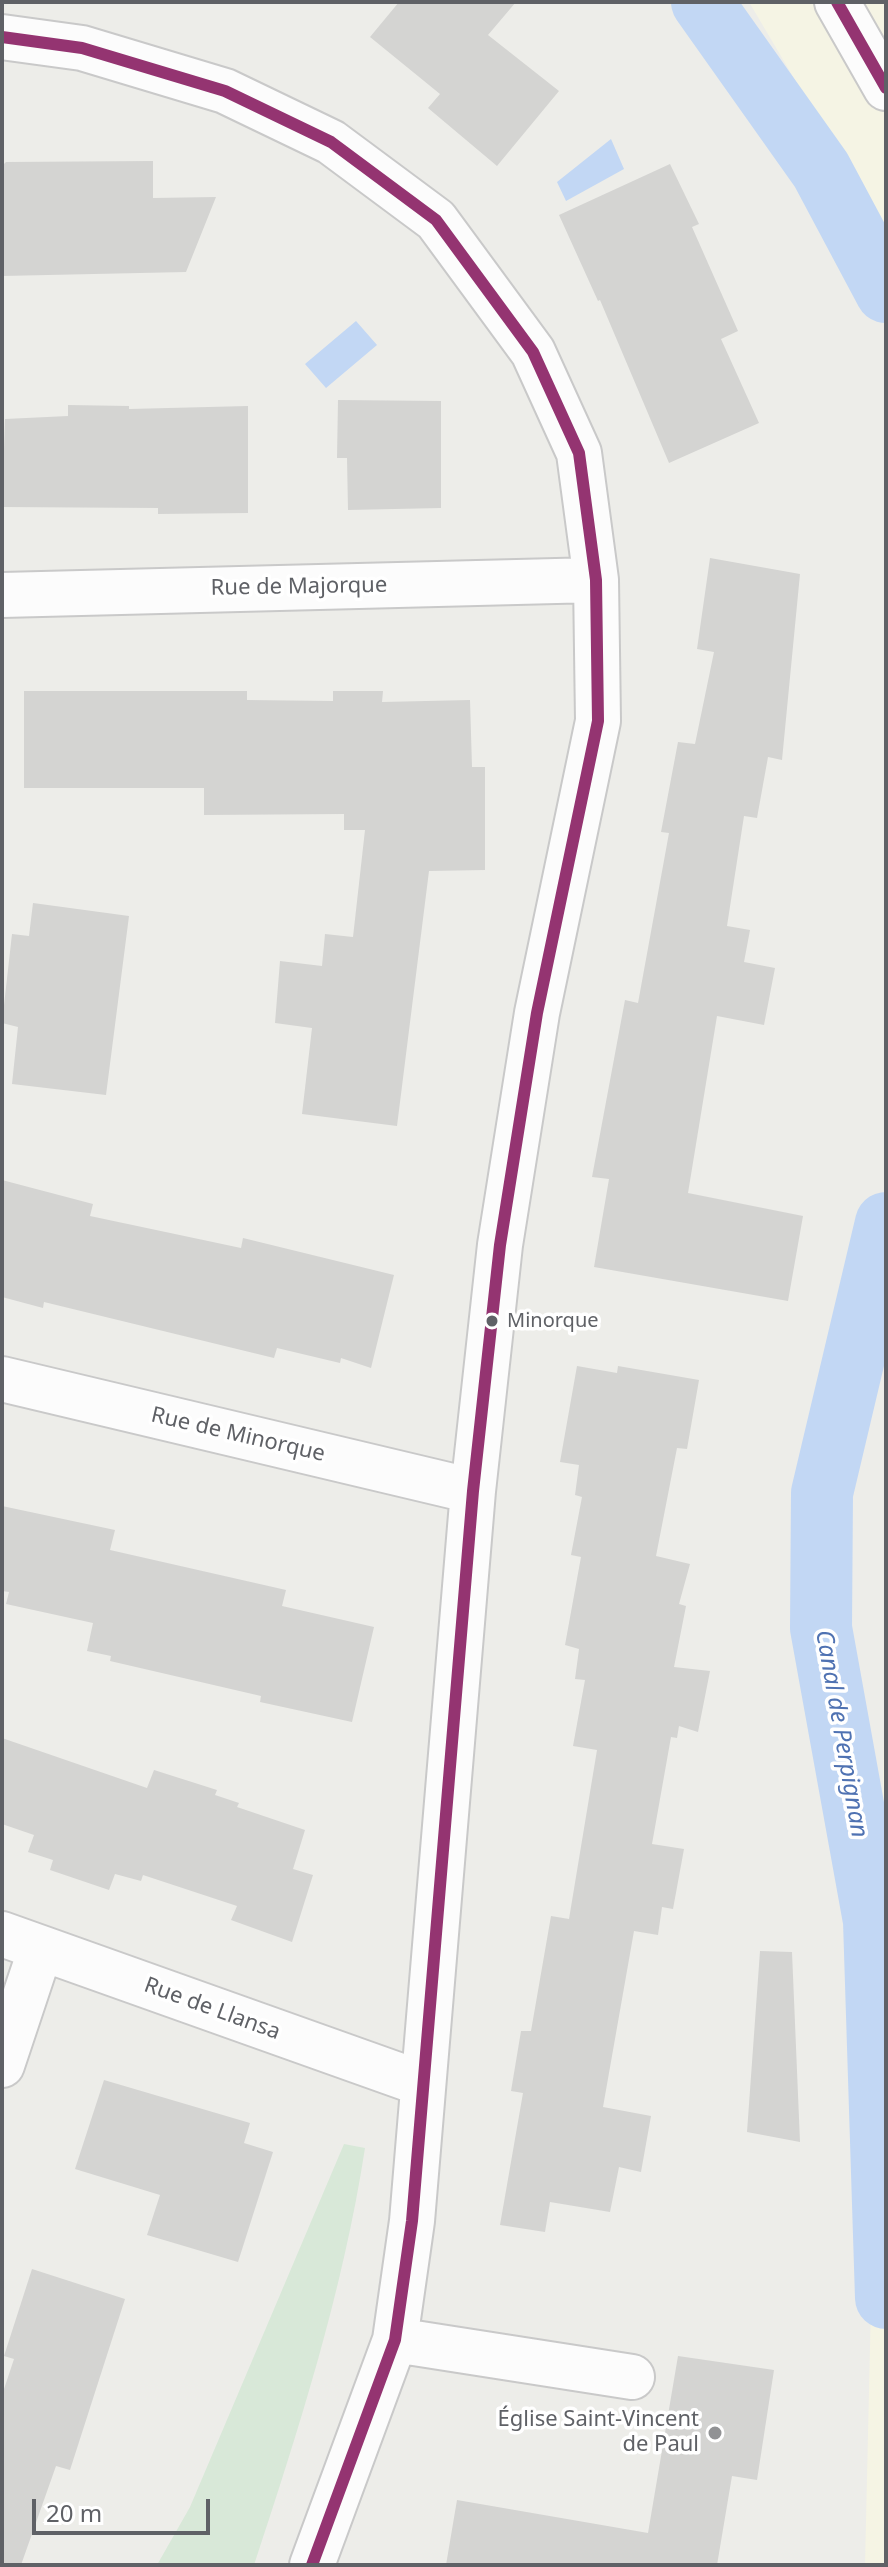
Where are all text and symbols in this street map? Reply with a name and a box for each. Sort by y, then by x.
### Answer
street label: Rue de Majorque [211,572,387,602]
place label: Minorque [507,1309,599,1333]
marker: Minorque [484,1313,500,1329]
street label: Rue de Minorque [148,1402,328,1468]
water label: Canal de Perpignan [809,1628,873,1840]
street label: Rue de Llansa [140,1972,284,2046]
place label: Église Saint-Vincent de Paul [498,2407,699,2458]
marker: Église Saint-Vincent de Paul [706,2424,724,2442]
scale bar [36,2483,214,2533]
text: 20 m [46,2496,102,2529]

